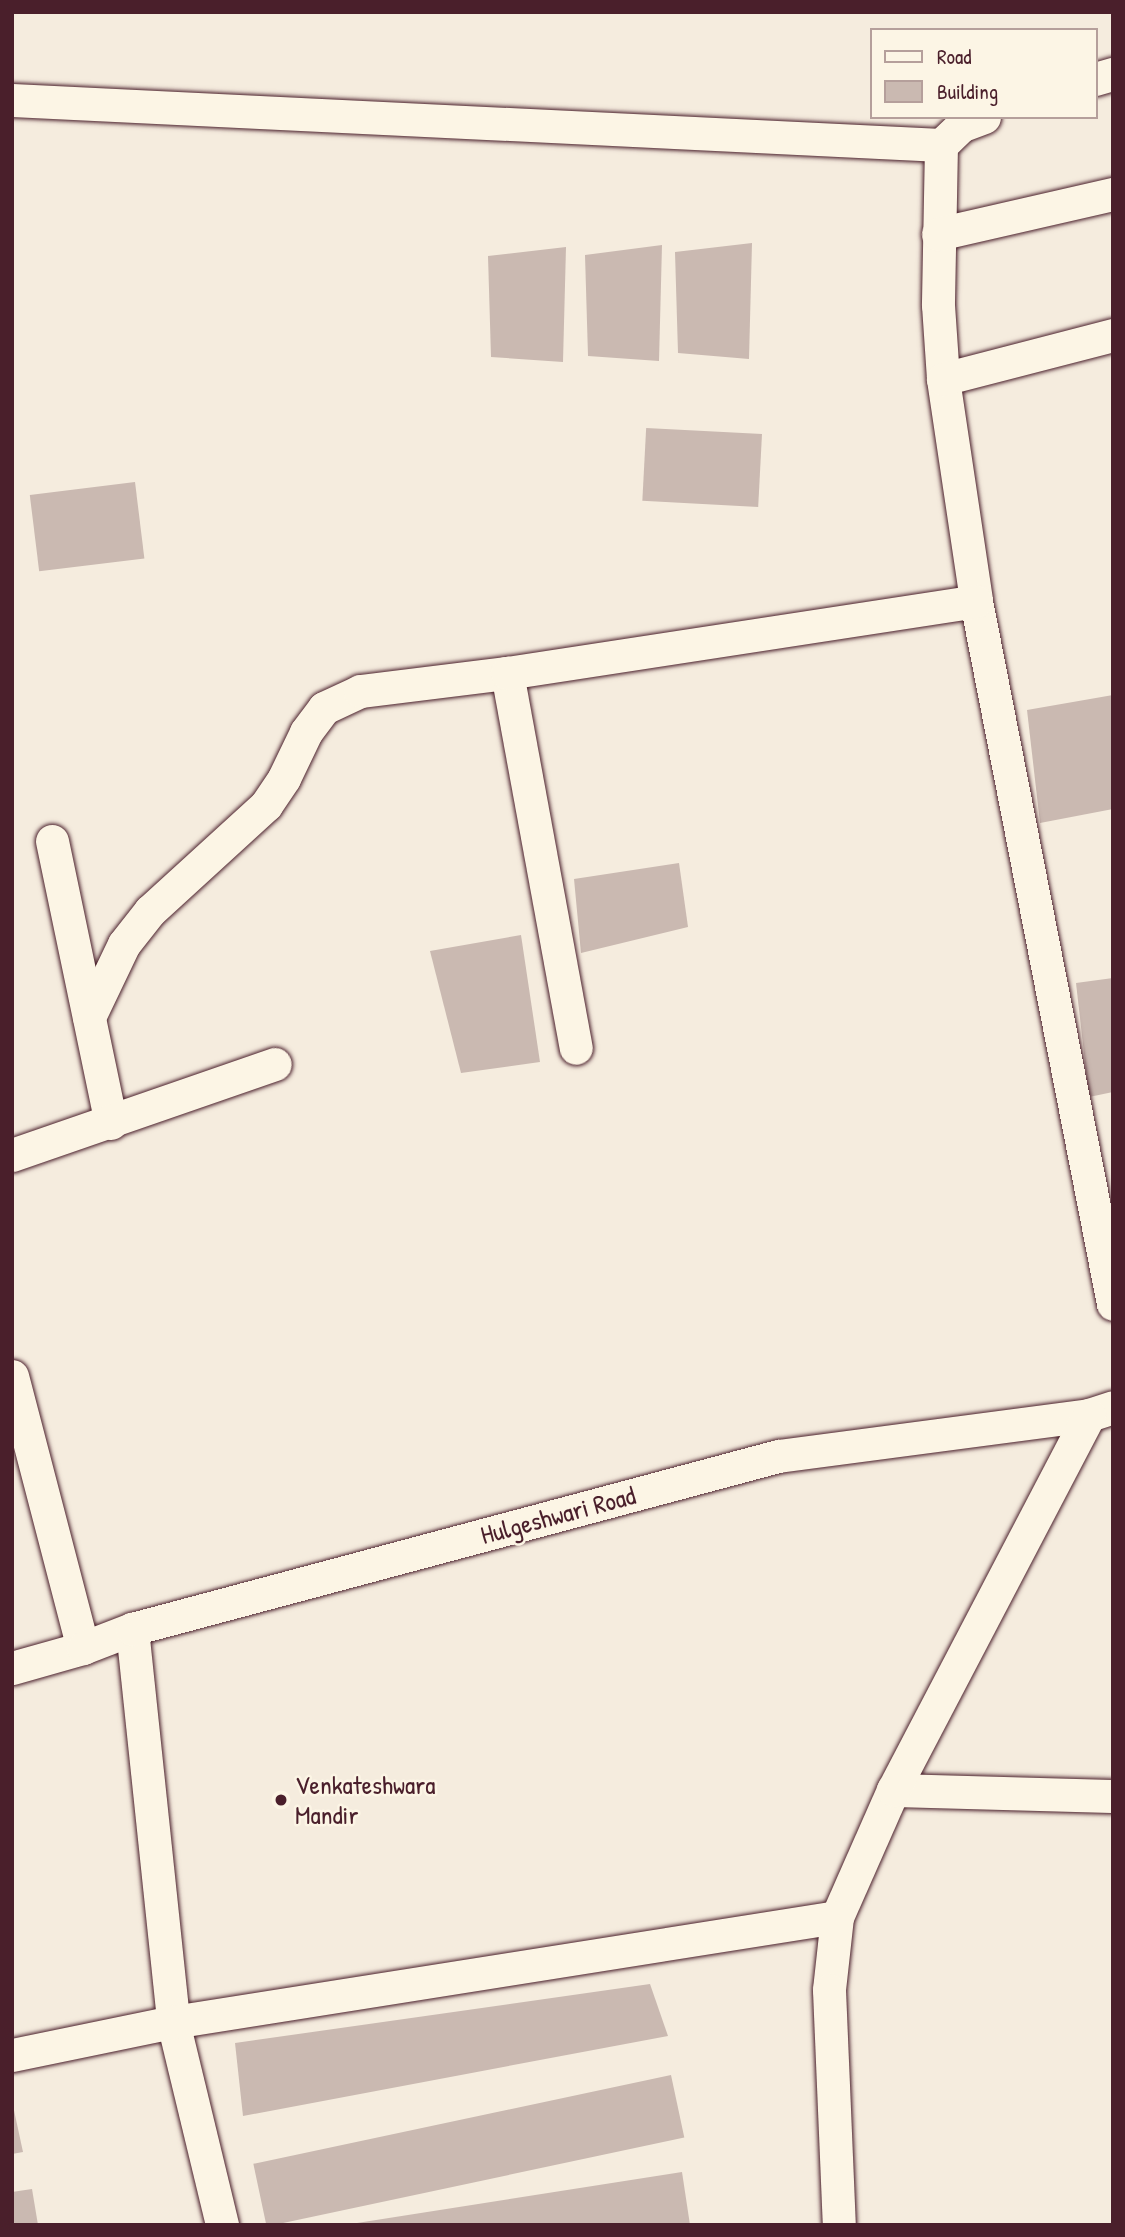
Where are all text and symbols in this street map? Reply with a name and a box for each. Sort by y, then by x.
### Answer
legend [870,28,1097,119]
text: Road [937,42,971,71]
text: Building [937,77,998,106]
street label: Hulgeshwari Road [477,1479,639,1551]
place label: Venkateshwara Mandir [295,1769,435,1830]
marker: Venkateshwara Mandir [273,1792,289,1808]

